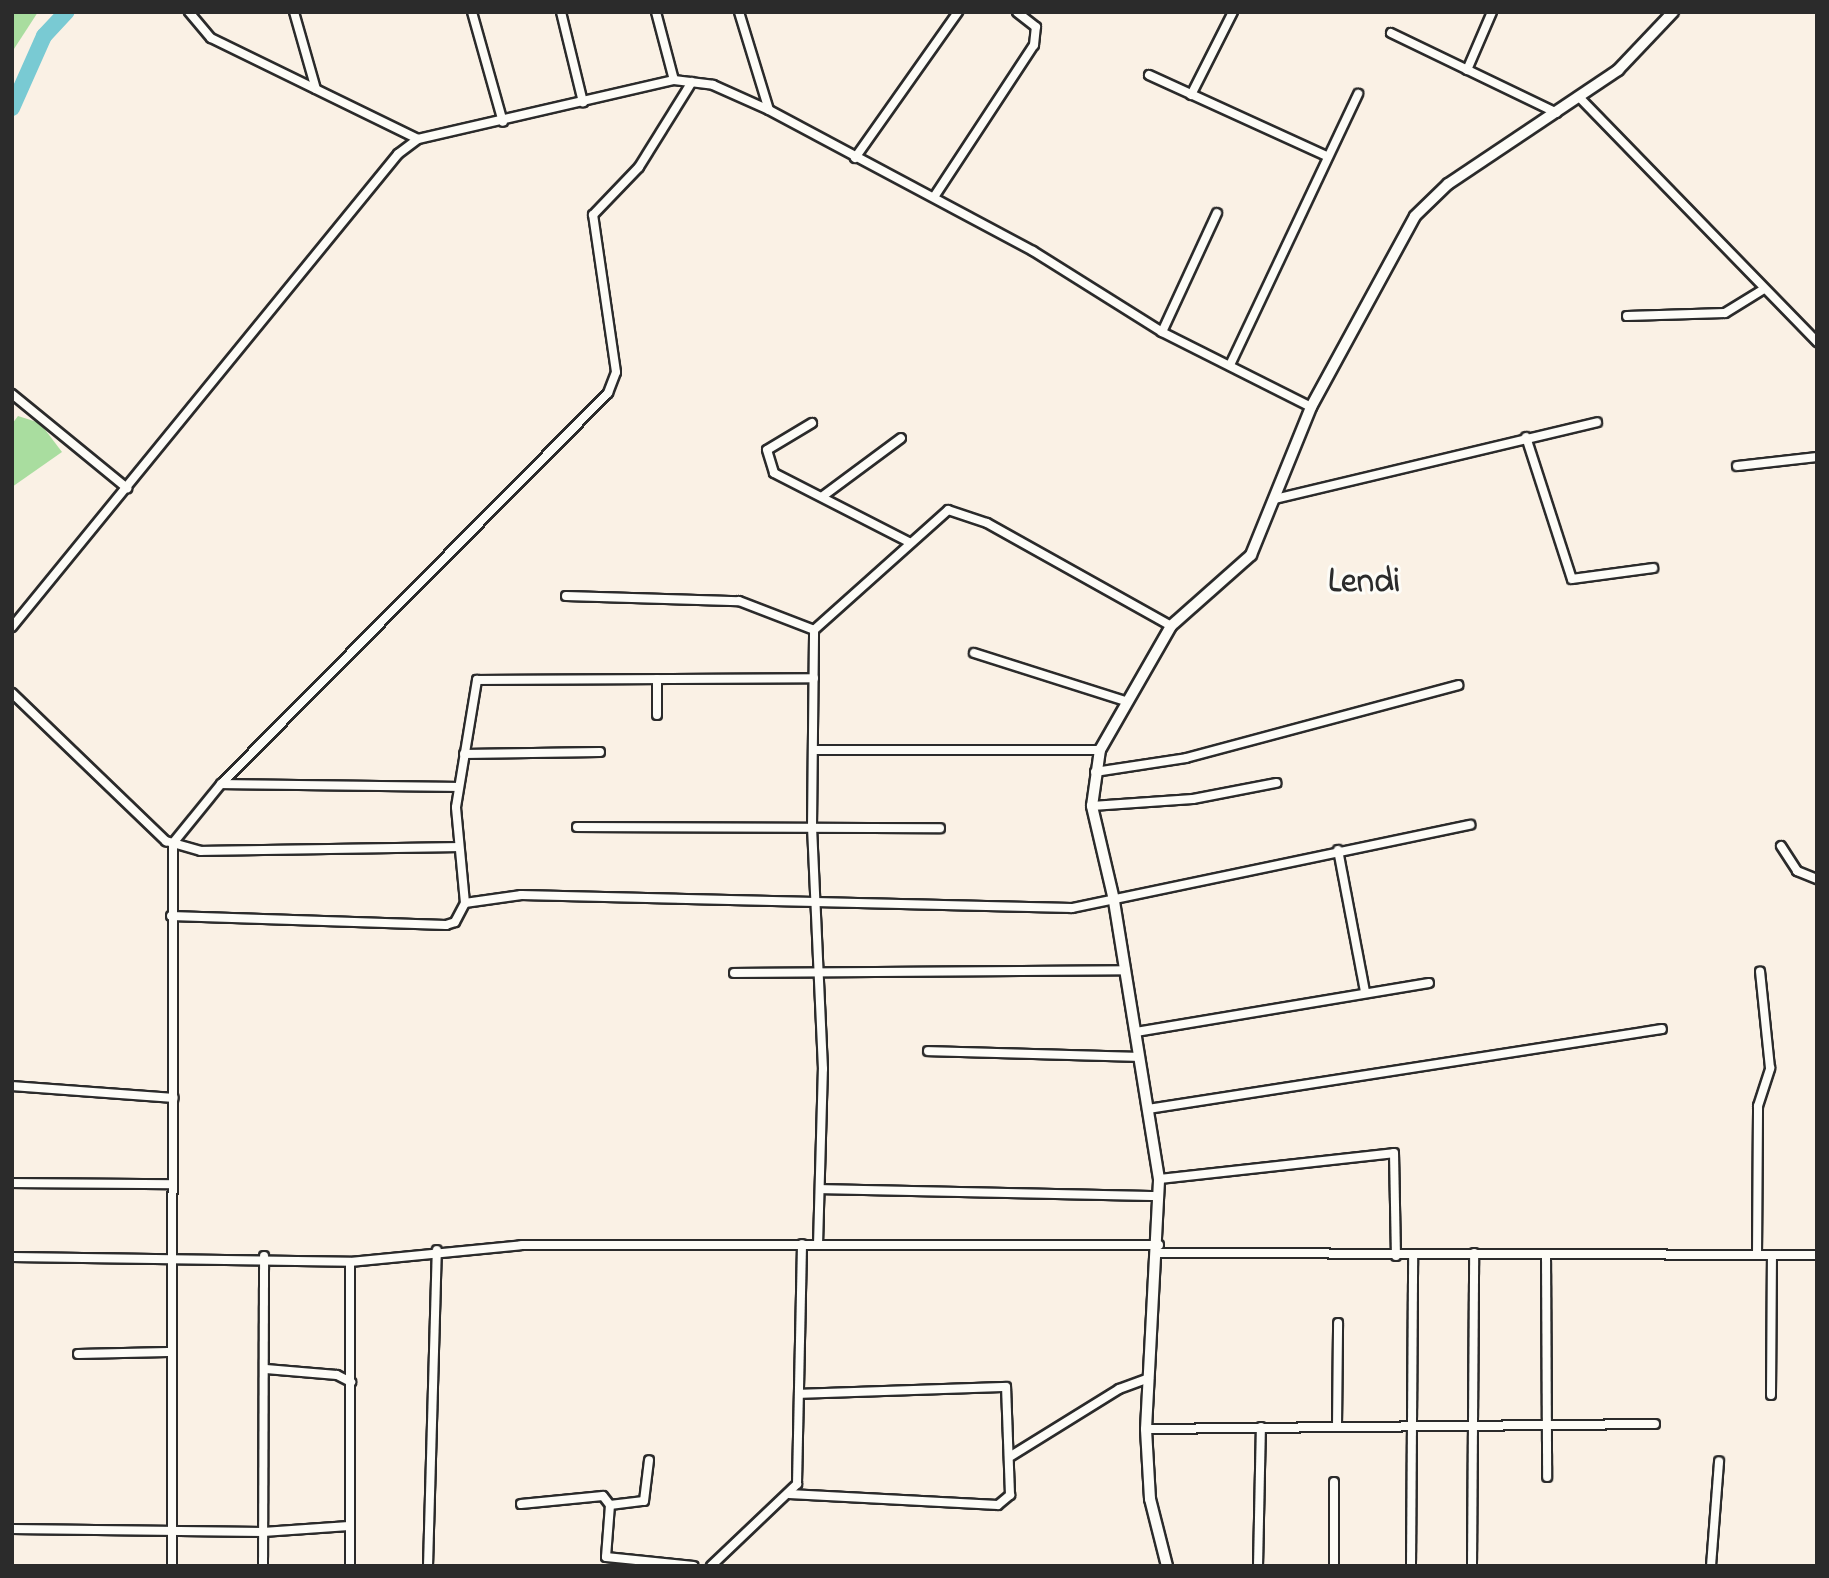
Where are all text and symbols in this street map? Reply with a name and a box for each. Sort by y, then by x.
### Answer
district label: Lendi [1328,562,1400,604]

